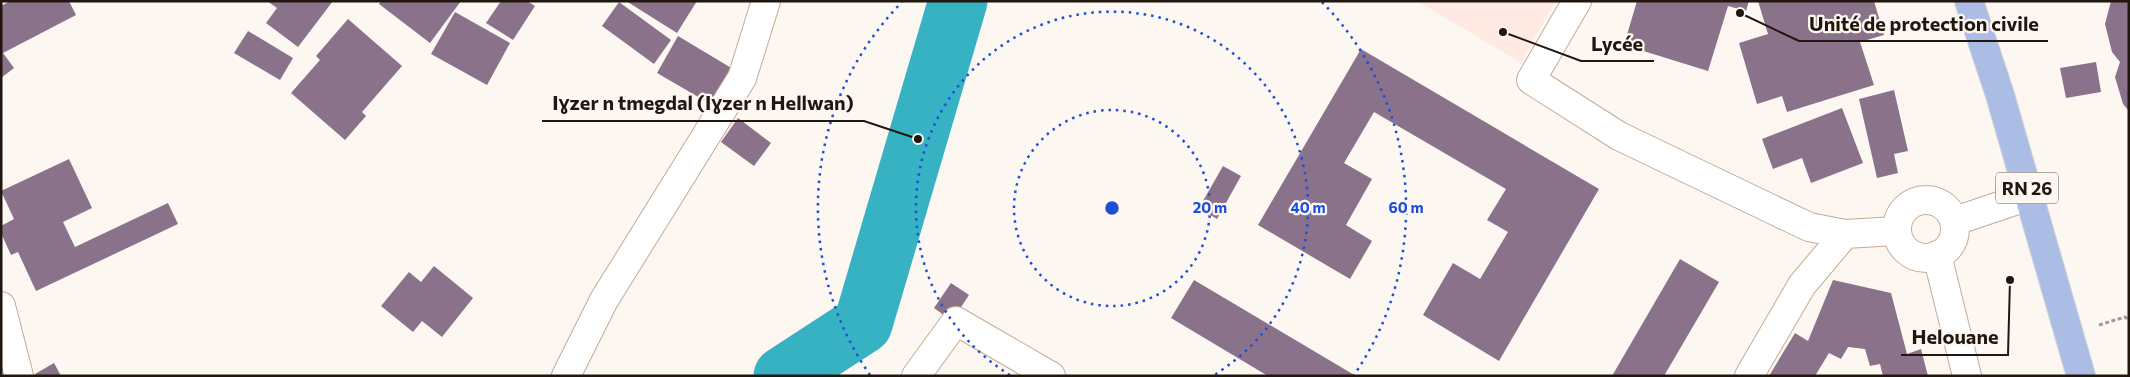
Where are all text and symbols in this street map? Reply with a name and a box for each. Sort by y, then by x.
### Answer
callout: Unité de protection civile [1799,6,2048,41]
text: Unité de protection civile [1809,11,2039,35]
callout: Lycée [1581,26,1654,61]
text: Lycée [1591,31,1643,55]
callout: Iɣzer n tmegdal (Iɣzer n Hellwan) [542,86,864,121]
text: Iɣzer n tmegdal (Iɣzer n Hellwan) [552,90,854,114]
road number: RN 26 [1996,172,2058,204]
text: 20 m [1193,198,1227,216]
text: 40 m [1290,198,1326,216]
text: 60 m [1388,198,1424,216]
centre of rings [1103,199,1121,217]
callout: Helouane [1901,320,2008,355]
text: Helouane [1912,324,1998,348]

